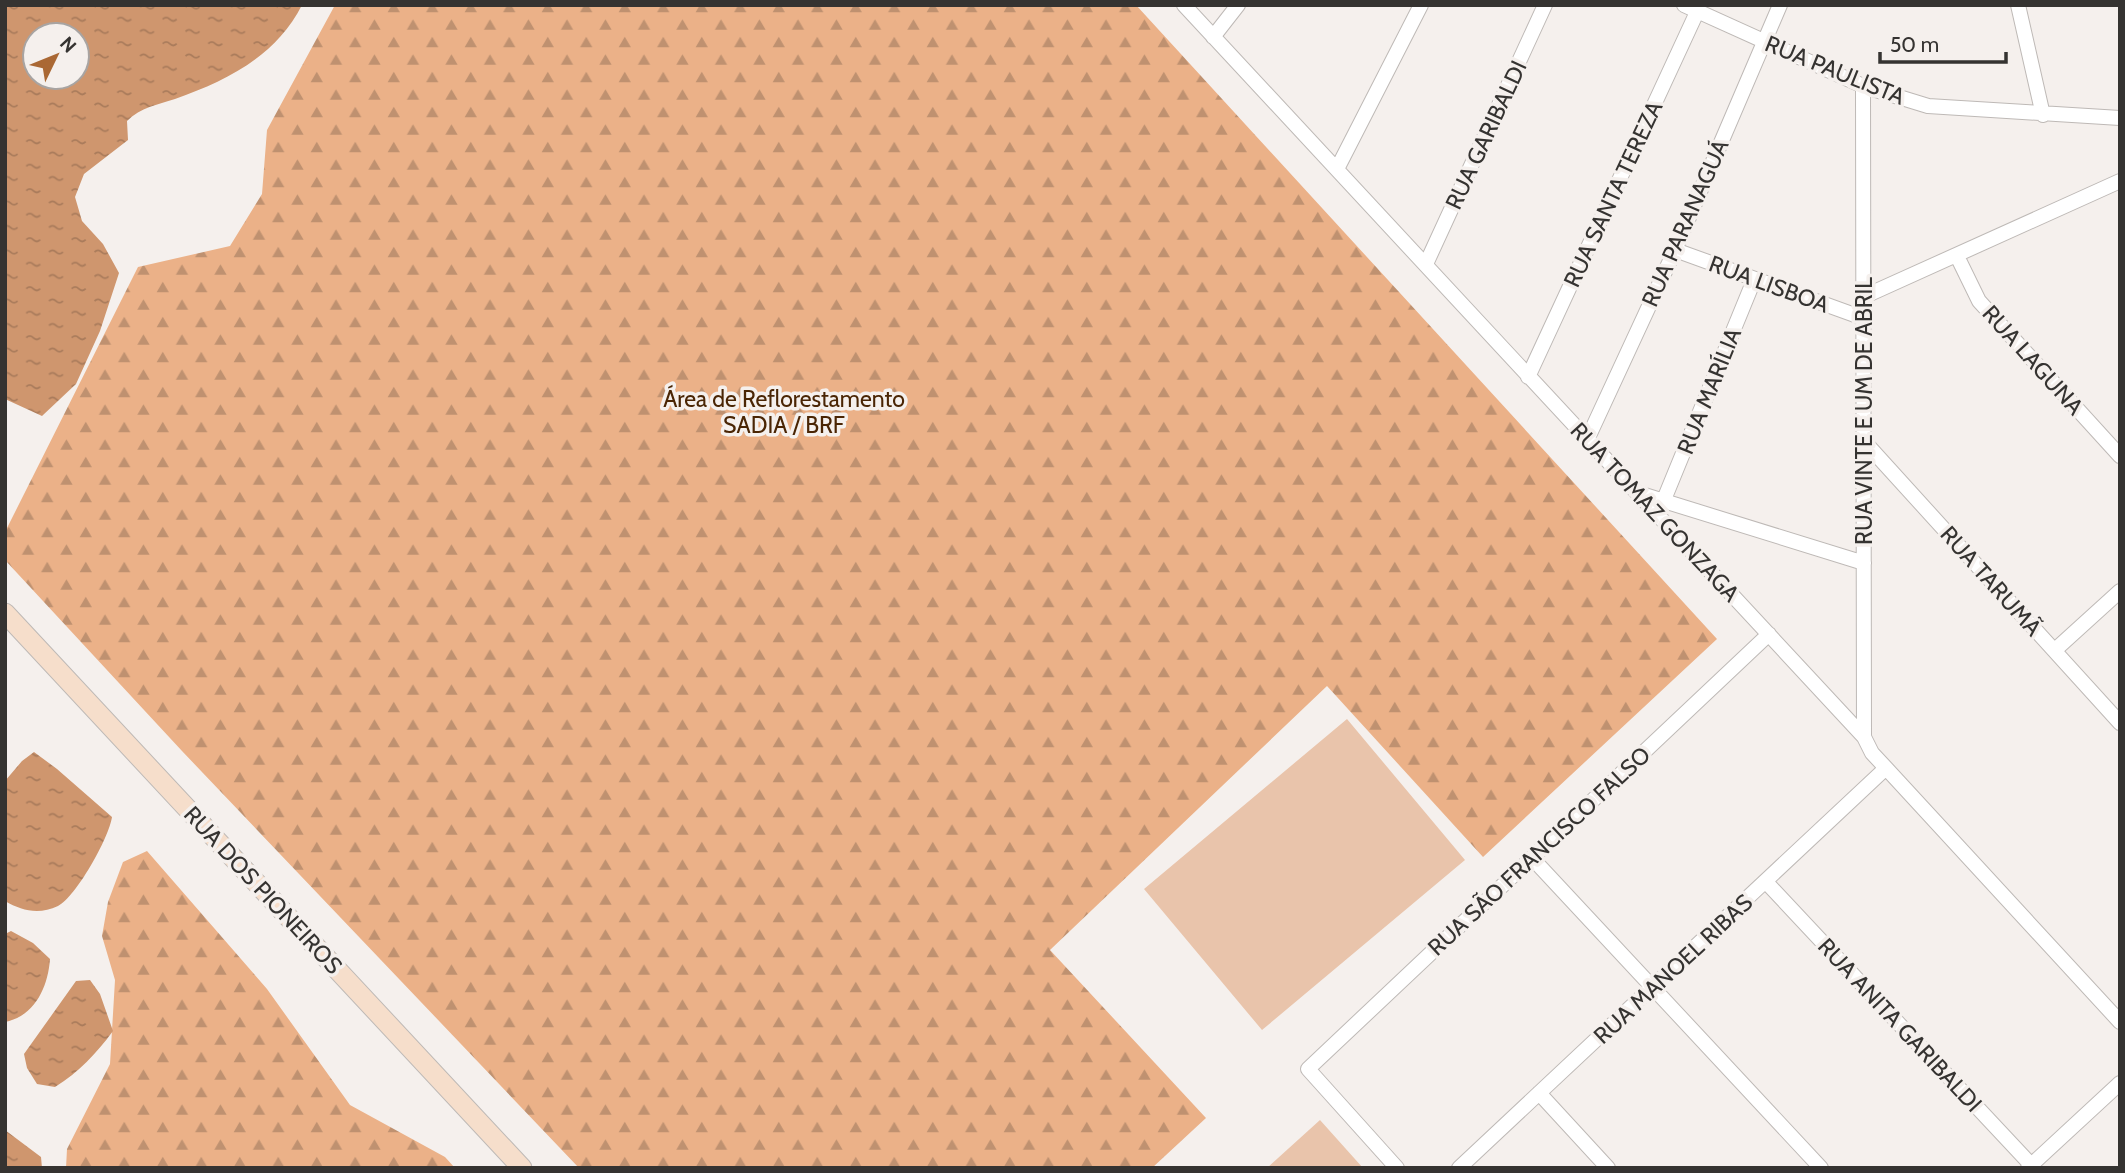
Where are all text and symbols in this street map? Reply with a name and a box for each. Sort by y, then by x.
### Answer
north arrow [21,21,91,91]
scale bar [1880,21,2006,65]
street label: RUA PAULISTA [1761,29,1909,111]
text: N [55,32,81,58]
text: 50 m [1890,32,1939,57]
street label: RUA GARIBALDI [1439,56,1533,214]
street label: RUA SANTA TEREZA [1558,97,1668,291]
street label: RUA PARANAGUÁ [1635,135,1734,311]
street label: RUA LISBOA [1705,249,1833,319]
street label: RUA VINTE E UM DE ABRIL [1850,277,1878,545]
street label: RUA LAGUNA [1977,300,2089,420]
street label: RUA MARÍLIA [1670,323,1747,458]
park label: Área de Reflorestamento SADIA / BRF [663,384,905,439]
street label: RUA TOMAZ GONZAGA [1565,417,1745,607]
street label: RUA TARUMÃ [1934,520,2048,642]
street label: RUA SÃO FRANCISCO FALSO [1422,741,1656,961]
street label: RUA DOS PIONEIROS [178,800,348,980]
street label: RUA MANOEL RIBAS [1588,888,1758,1050]
street label: RUA ANITA GARIBALDI [1812,932,1988,1118]

